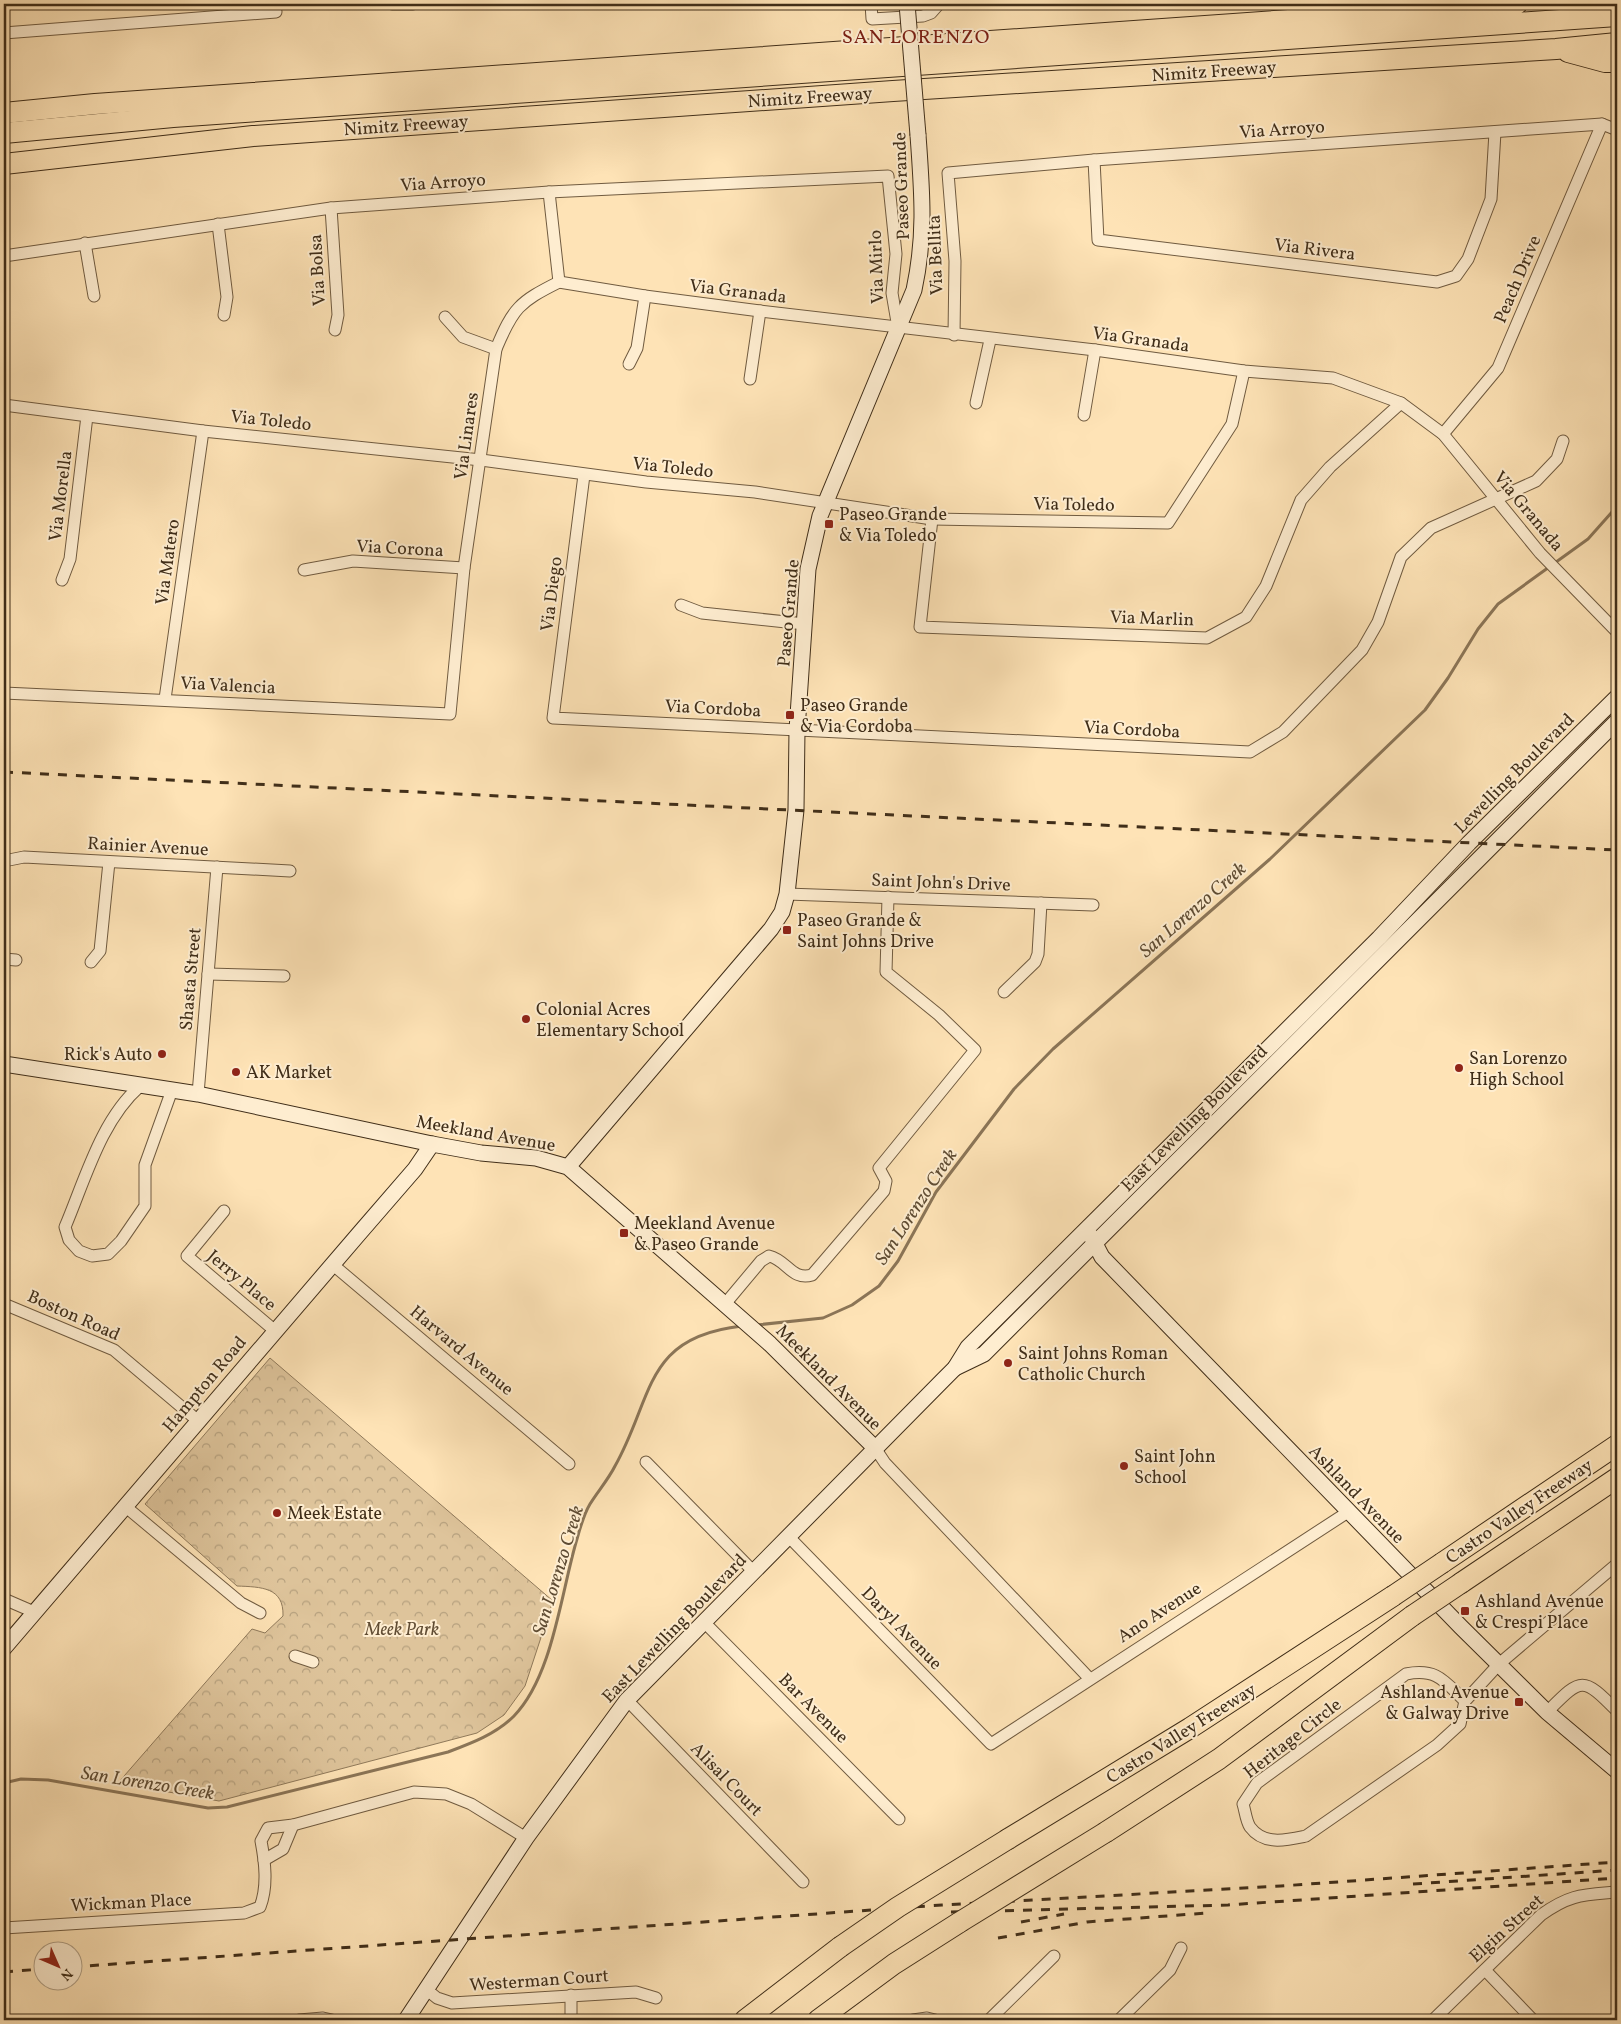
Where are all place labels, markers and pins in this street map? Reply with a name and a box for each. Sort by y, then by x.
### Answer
place label: Paseo Grande & Via Toledo [839,503,947,549]
marker: Paseo Grande & Via Toledo [823,518,835,530]
place label: Paseo Grande & Via Cordoba [800,694,913,740]
marker: Paseo Grande & Via Cordoba [784,709,796,721]
place label: Paseo Grande & Saint Johns Drive [797,909,934,955]
marker: Paseo Grande & Saint Johns Drive [781,924,793,936]
place label: Colonial Acres Elementary School [536,998,684,1044]
marker: Colonial Acres Elementary School [520,1013,532,1025]
place label: Rick's Auto [64,1043,152,1068]
place label: San Lorenzo High School [1469,1047,1567,1093]
marker: Rick's Auto [156,1048,168,1060]
place label: AK Market [246,1061,332,1086]
marker: San Lorenzo High School [1453,1062,1465,1074]
marker: AK Market [230,1066,242,1078]
place label: Meekland Avenue & Paseo Grande [634,1212,775,1258]
marker: Meekland Avenue & Paseo Grande [618,1227,630,1239]
place label: Saint Johns Roman Catholic Church [1018,1342,1168,1388]
marker: Saint Johns Roman Catholic Church [1002,1357,1014,1369]
place label: Saint John School [1134,1445,1216,1491]
marker: Saint John School [1118,1460,1130,1472]
place label: Meek Estate [287,1502,382,1527]
marker: Meek Estate [271,1507,283,1519]
place label: Ashland Avenue & Crespi Place [1475,1590,1604,1636]
marker: Ashland Avenue & Crespi Place [1459,1605,1471,1617]
place label: Ashland Avenue & Galway Drive [1380,1681,1509,1727]
marker: Ashland Avenue & Galway Drive [1513,1696,1525,1708]

